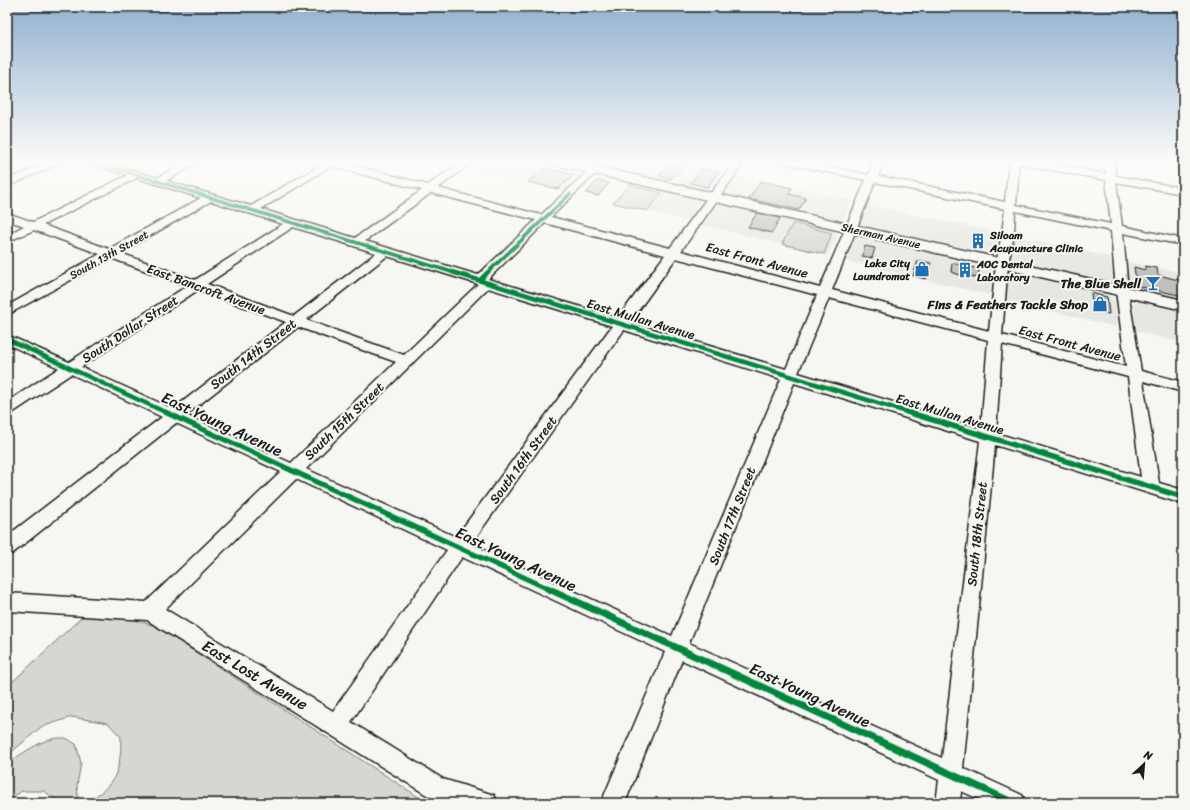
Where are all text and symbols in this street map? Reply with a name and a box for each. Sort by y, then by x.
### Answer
street label: Sherman Avenue [840,218,923,254]
street label: South 13th Street [66,225,152,285]
place label: Siloam Acupuncture Clinic [989,226,1083,258]
building icon: Siloam Acupuncture Clinic [969,232,987,250]
street label: East Front Avenue [703,235,811,285]
place label: Lake City Laundromat [853,254,910,286]
place label: AOC Dental Laboratory [976,255,1034,287]
street label: East Bancroft Avenue [143,257,269,321]
shop icon: Lake City Laundromat [913,260,931,278]
building icon: AOC Dental Laboratory [956,261,974,279]
place label: The Blue Shell [1060,272,1142,295]
bar icon: The Blue Shell [1144,274,1162,292]
street label: South Dollar Street [77,289,183,369]
street label: East Mullan Avenue [584,292,698,346]
place label: Fins & Feathers Tackle Shop [927,293,1088,316]
shop icon: Fins & Feathers Tackle Shop [1091,295,1109,313]
street label: South 14th Street [205,312,302,395]
street label: East Front Avenue [1016,318,1124,368]
street label: South 15th Street [298,376,390,466]
street label: East Young Avenue [156,383,288,465]
street label: East Mullan Avenue [893,387,1007,441]
street label: South 16th Street [483,411,563,509]
street label: South 17th Street [702,463,762,569]
street label: South 18th Street [960,480,994,587]
street label: East Young Avenue [450,518,582,600]
street label: East Lost Avenue [196,632,314,718]
street label: East Young Avenue [744,654,876,736]
north arrow [1124,744,1164,784]
text: N [1140,745,1156,766]

